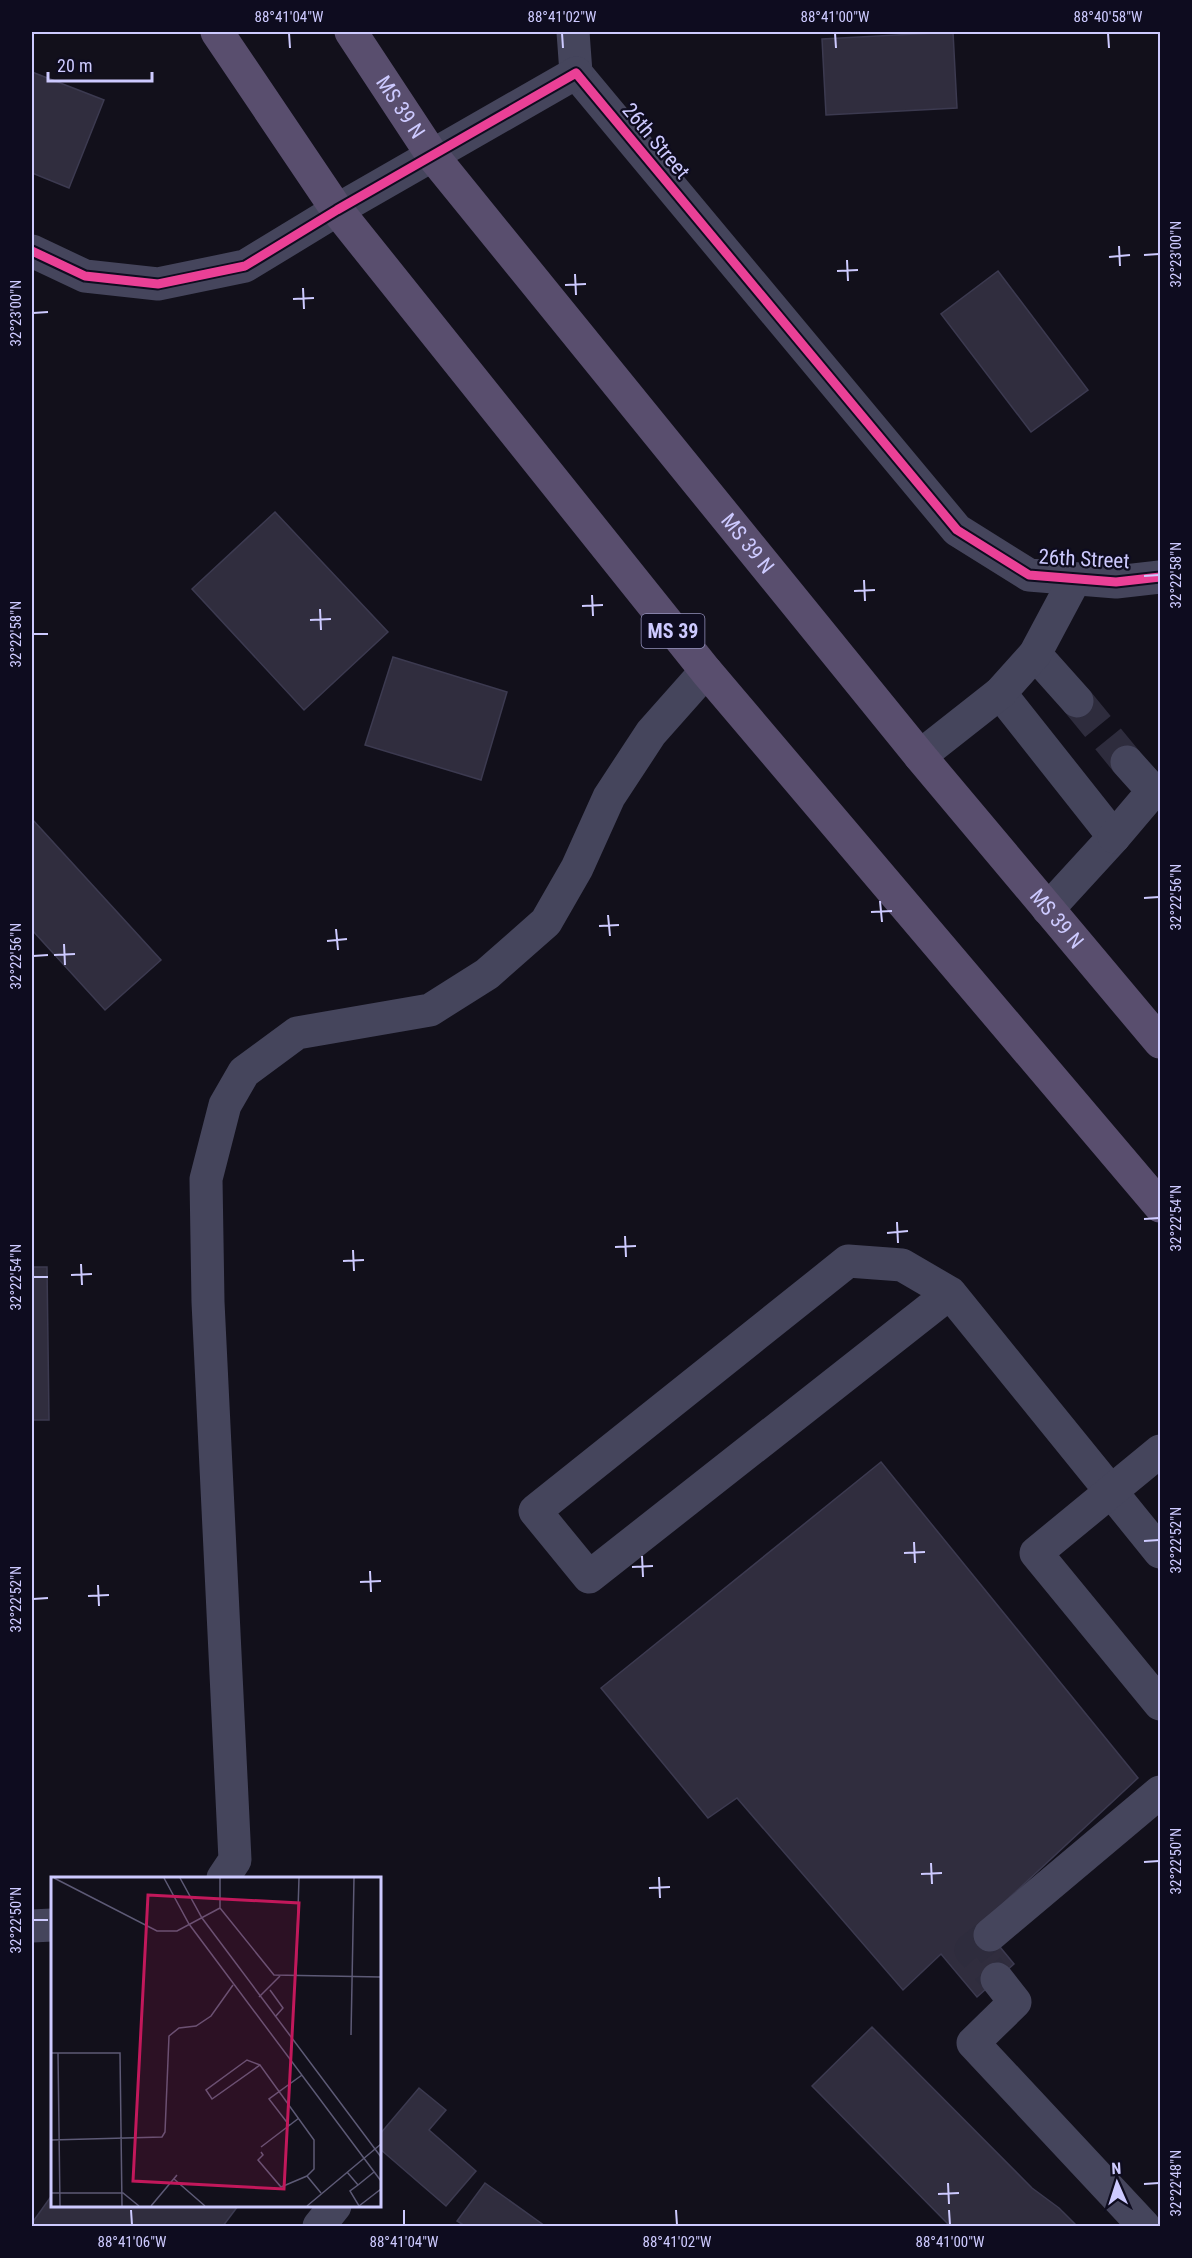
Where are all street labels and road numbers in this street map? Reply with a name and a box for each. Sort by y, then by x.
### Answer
street label: MS 39 N [371,71,430,143]
street label: 26th Street [618,98,694,184]
street label: MS 39 N [716,509,779,579]
street label: 26th Street [1038,545,1130,573]
road number: MS 39 [642,614,704,648]
street label: MS 39 N [1025,884,1088,953]

